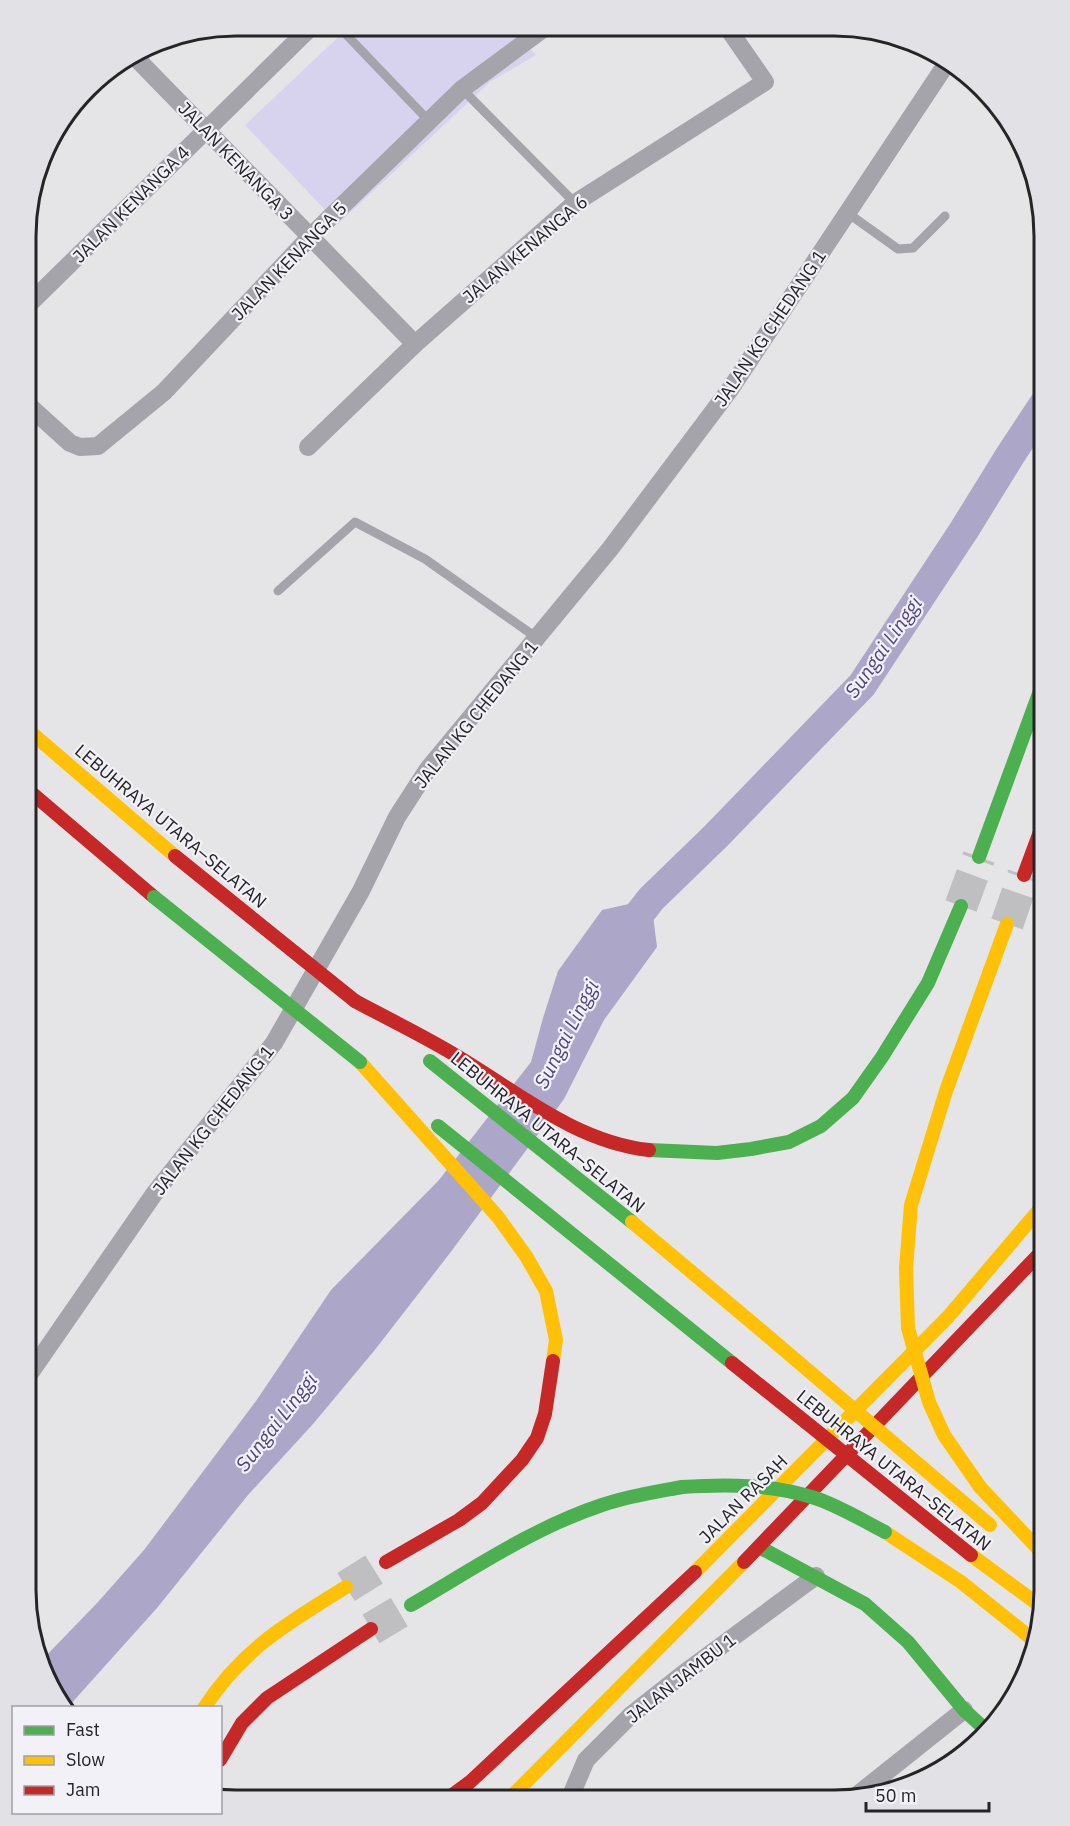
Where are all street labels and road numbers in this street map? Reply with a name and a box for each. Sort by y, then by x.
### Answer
street label: JALAN KENANGA 3 [173,97,299,225]
street label: JALAN KENANGA 4 [68,140,195,267]
street label: JALAN KENANGA 6 [458,190,592,308]
street label: JALAN KENANGA 5 [226,197,352,325]
street label: JALAN KG CHEDANG 1 [709,245,831,411]
street label: JALAN KG CHEDANG 1 [409,635,543,793]
street label: LEBUHRAYA UTARA–SELATAN [70,739,272,913]
street label: JALAN KG CHEDANG 1 [147,1040,279,1200]
street label: LEBUHRAYA UTARA–SELATAN [446,1046,650,1218]
street label: LEBUHRAYA UTARA–SELATAN [792,1384,996,1556]
street label: JALAN RASAH [694,1450,792,1548]
street label: JALAN JAMBU 1 [622,1628,740,1728]

